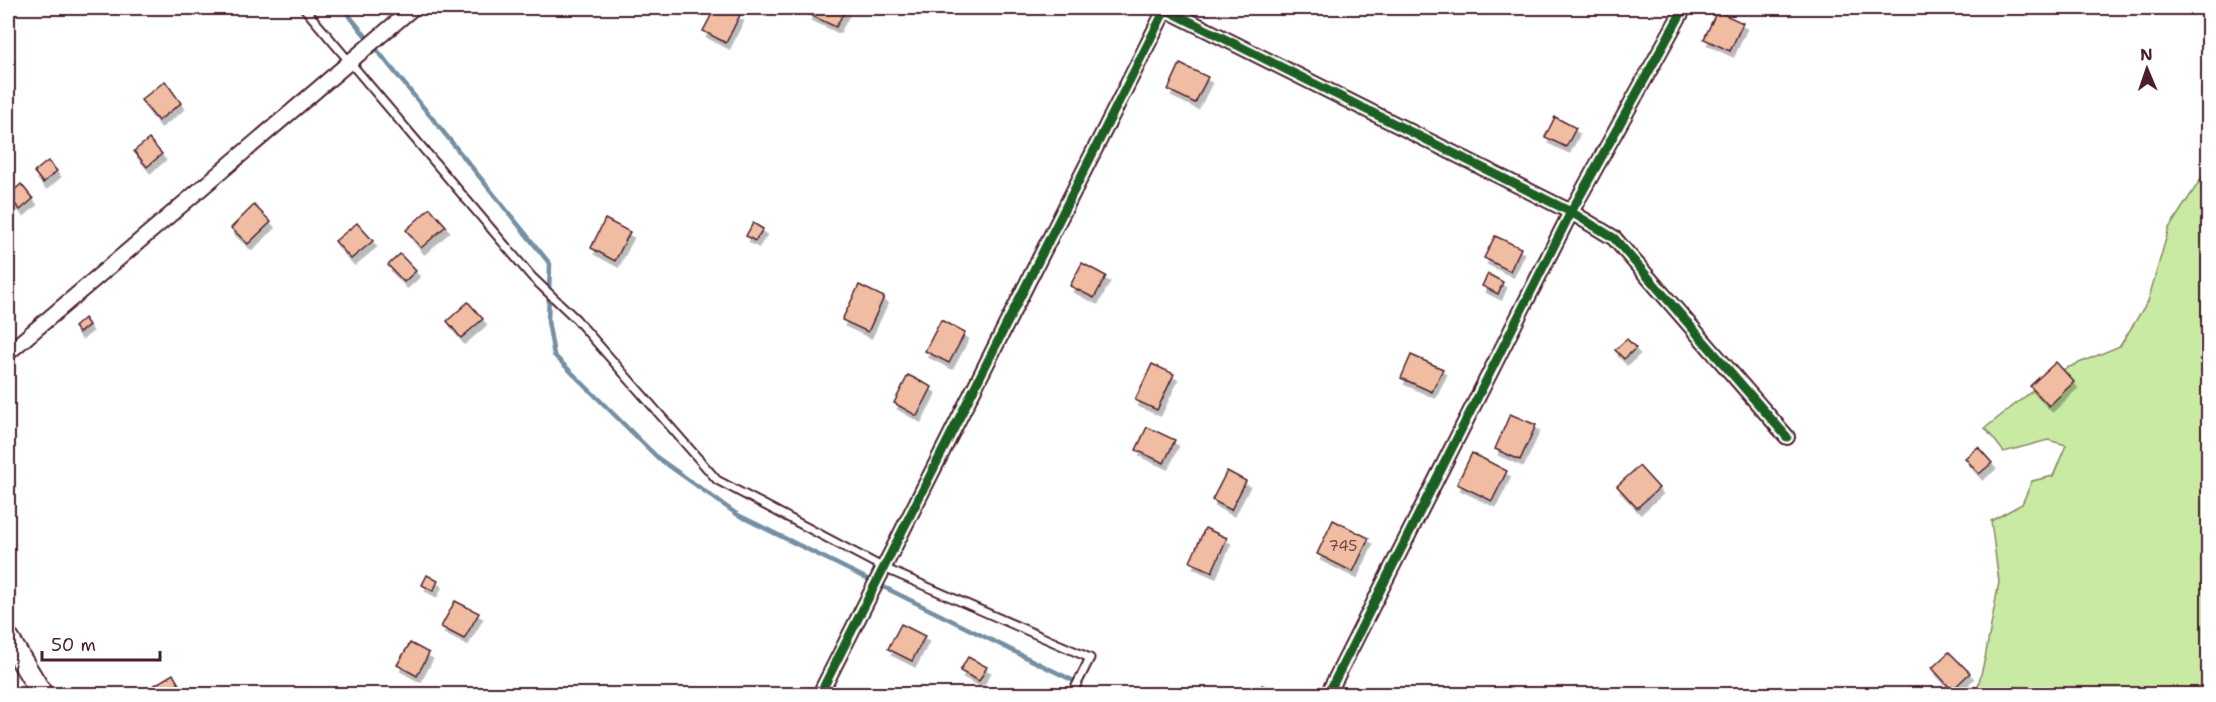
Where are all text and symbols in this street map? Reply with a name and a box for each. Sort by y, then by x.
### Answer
north arrow [2117,39,2177,99]
text: N [2140,44,2153,65]
house number: 745 [1328,536,1358,556]
scale bar [42,624,160,662]
text: 50 m [51,633,96,657]

